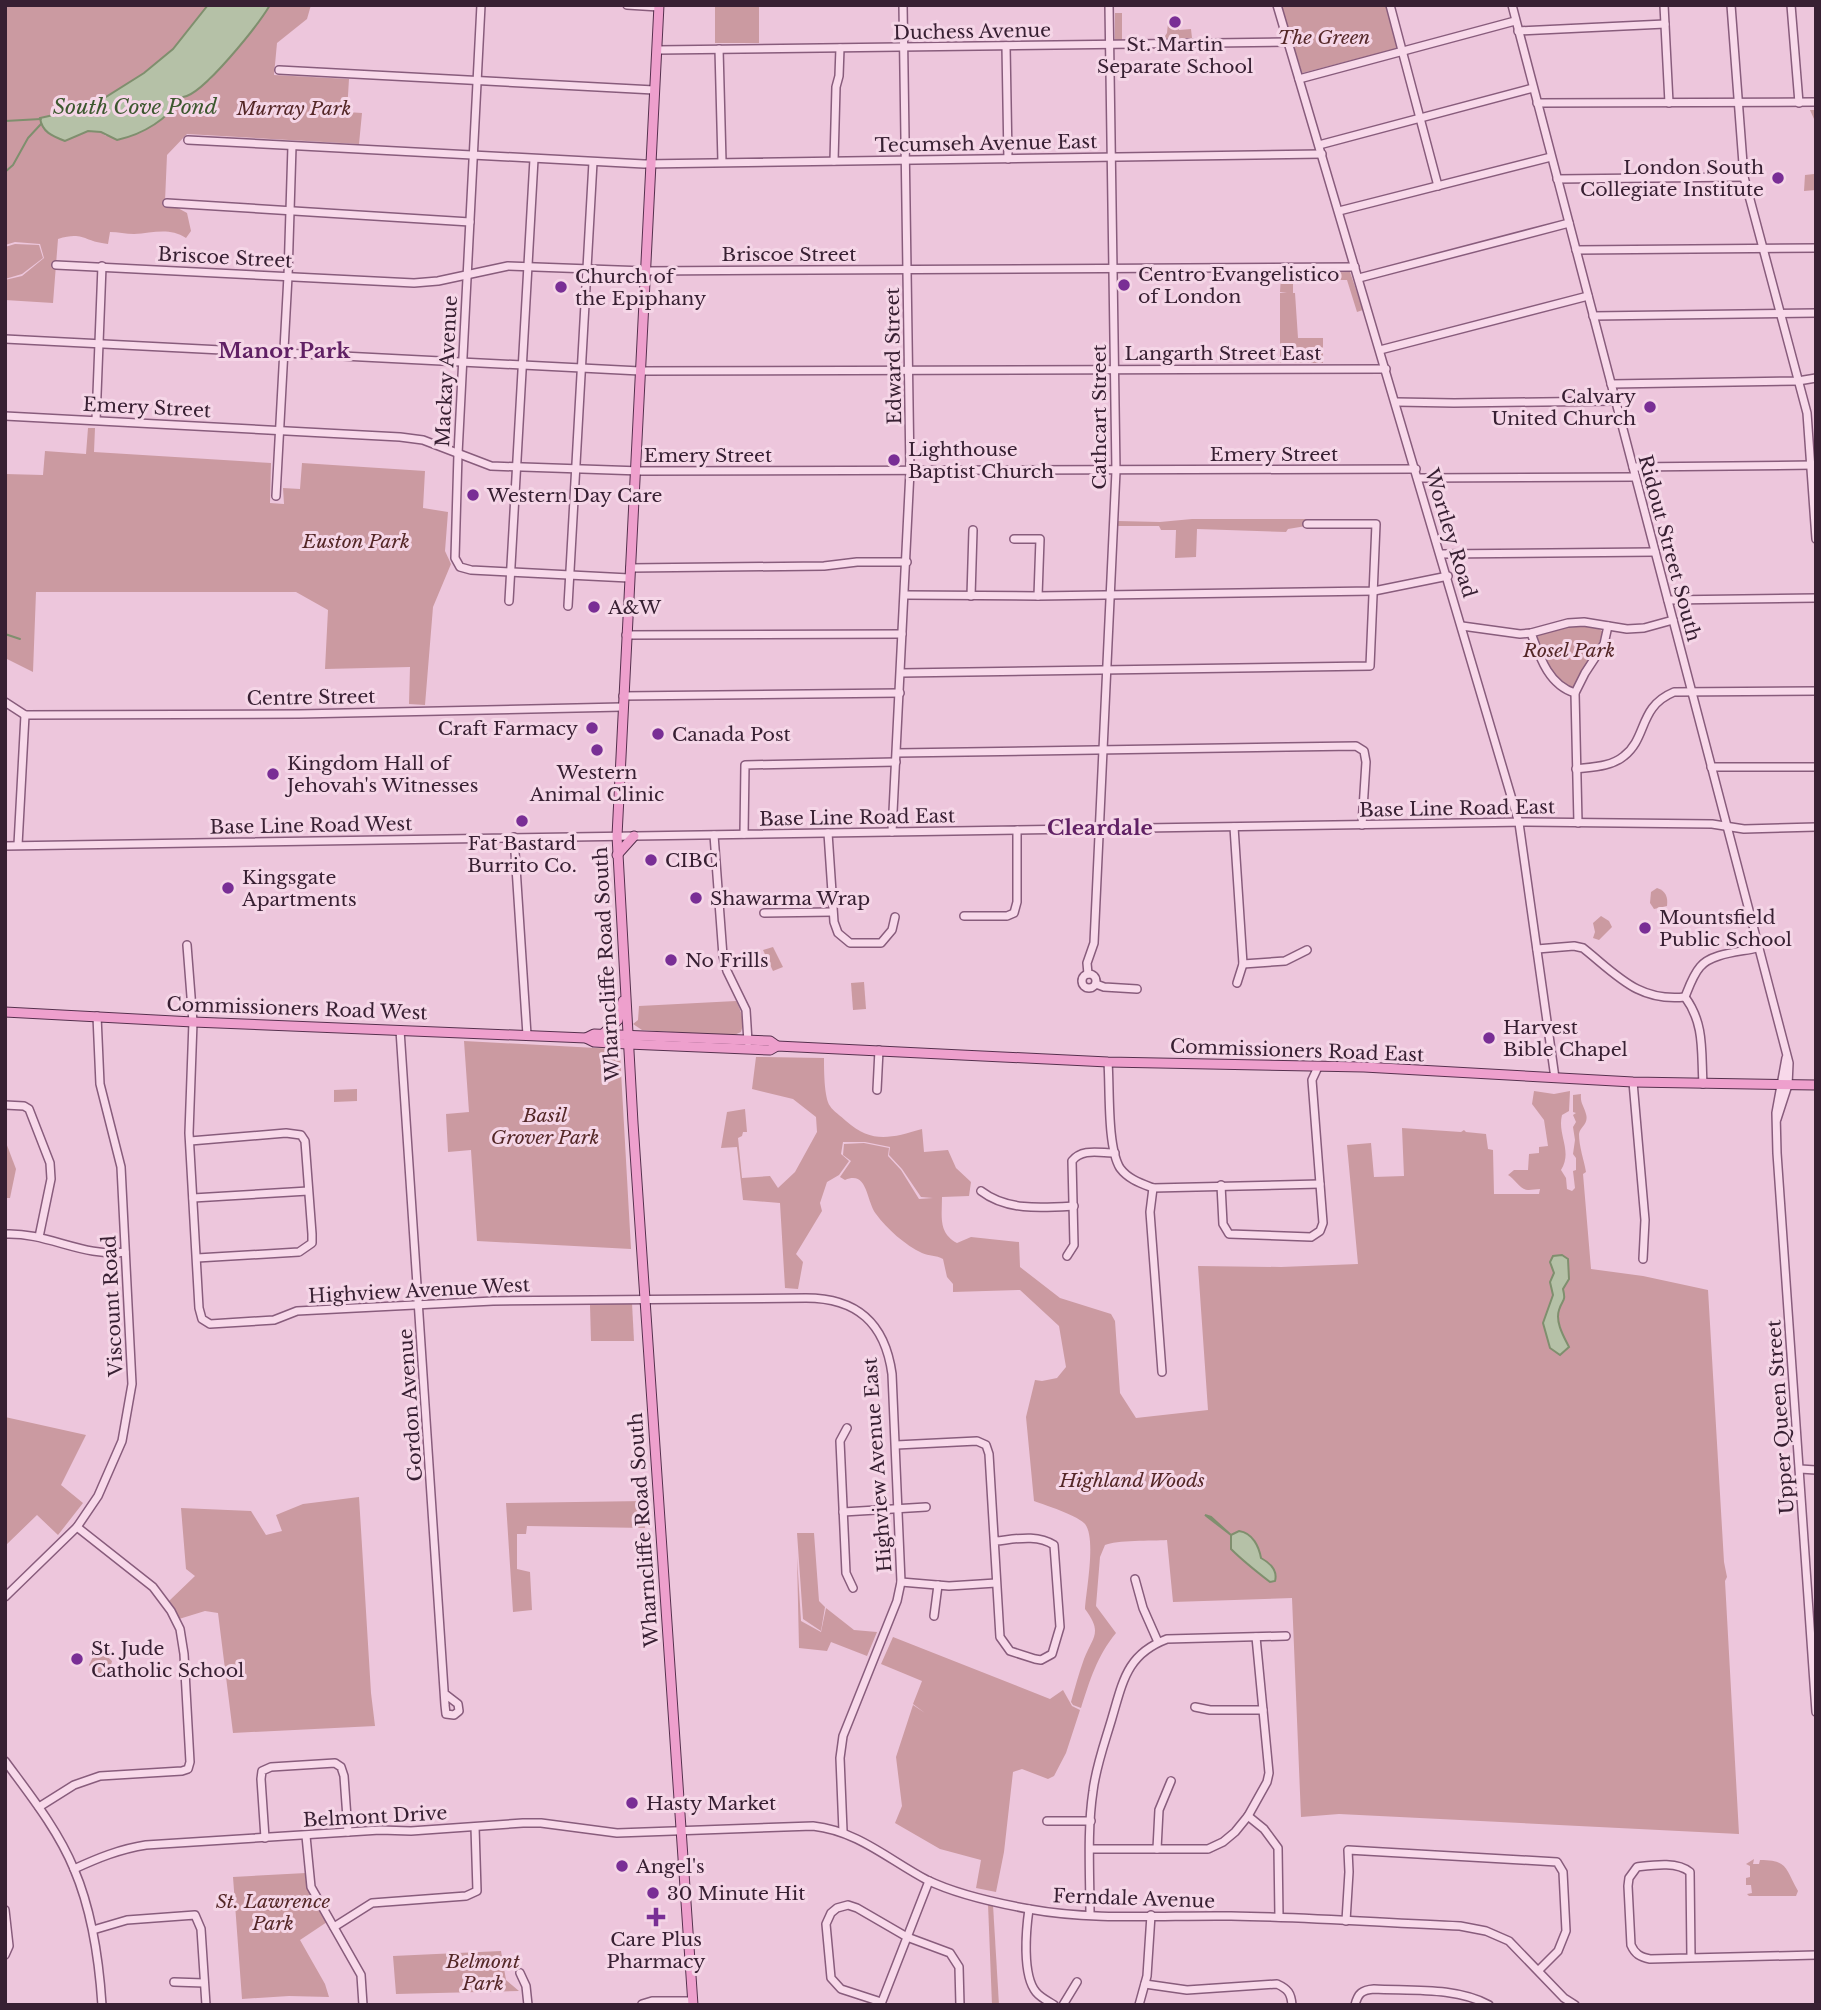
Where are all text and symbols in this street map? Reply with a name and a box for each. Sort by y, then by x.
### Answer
marker: St. Martin Separate School [1167,14,1183,30]
street label: Duchess Avenue [893,19,1051,44]
park label: The Green [1278,26,1370,49]
place label: St. Martin Separate School [1097,33,1253,78]
water label: South Cove Pond [53,94,218,120]
park label: Murray Park [236,97,351,120]
street label: Tecumseh Avenue East [875,130,1098,157]
place label: London South Collegiate Institute [1580,156,1764,201]
marker: London South Collegiate Institute [1770,170,1786,186]
street label: Briscoe Street [157,242,294,273]
street label: Briscoe Street [722,243,857,266]
place label: Centro Evangelistico of London [1138,263,1339,308]
place label: Church of the Epiphany [575,265,706,310]
marker: Centro Evangelistico of London [1116,277,1132,293]
marker: Church of the Epiphany [553,279,569,295]
street label: Edward Street [881,286,906,425]
street label: Mackay Avenue [431,295,462,447]
district label: Manor Park [218,338,351,364]
street label: Langarth Street East [1125,342,1322,365]
street label: Cathcart Street [1088,343,1111,490]
place label: Calvary United Church [1491,385,1636,430]
street label: Emery Street [82,393,212,422]
marker: Calvary United Church [1642,399,1658,415]
place label: Lighthouse Baptist Church [908,438,1054,483]
street label: Emery Street [1210,443,1339,466]
street label: Emery Street [644,444,773,467]
marker: Lighthouse Baptist Church [886,452,902,468]
street label: Ridout Street South [1634,452,1706,644]
street label: Wortley Road [1420,465,1481,601]
place label: Western Day Care [486,484,662,507]
marker: Western Day Care [465,487,481,503]
park label: Euston Park [301,530,410,553]
place label: A&W [607,596,662,619]
marker: A&W [586,599,602,615]
park label: Rosel Park [1522,639,1615,662]
street label: Centre Street [246,685,376,710]
place label: Craft Farmacy [438,717,578,740]
marker: Craft Farmacy [584,720,600,736]
place label: Canada Post [672,723,792,746]
marker: Canada Post [650,726,666,742]
marker: Western Animal Clinic [589,742,605,758]
place label: Kingdom Hall of Jehovah's Witnesses [284,752,478,797]
place label: Western Animal Clinic [529,761,664,806]
marker: Kingdom Hall of Jehovah's Witnesses [265,766,281,782]
street label: Base Line Road East [1359,795,1556,822]
street label: Base Line Road East [759,804,956,831]
street label: Base Line Road West [210,812,413,839]
marker: Fat Bastard Burrito Co. [514,813,530,829]
district label: Cleardale [1047,815,1153,841]
place label: Fat Bastard Burrito Co. [467,832,577,877]
street label: Wharncliffe Road South [589,846,624,1083]
place label: CIBC [665,849,718,872]
marker: CIBC [643,852,659,868]
place label: Kingsgate Apartments [241,866,357,911]
marker: Kingsgate Apartments [220,880,236,896]
place label: Shawarma Wrap [710,887,870,910]
marker: Shawarma Wrap [688,890,704,906]
place label: Mountsfield Public School [1659,906,1792,951]
marker: Mountsfield Public School [1637,920,1653,936]
place label: No Frills [685,949,769,972]
marker: No Frills [663,952,679,968]
street label: Commissioners Road West [166,992,429,1025]
place label: Harvest Bible Chapel [1503,1016,1628,1061]
marker: Harvest Bible Chapel [1481,1030,1497,1046]
street label: Commissioners Road East [1169,1035,1425,1066]
park label: Basil Grover Park [491,1104,599,1149]
street label: Viscount Road [97,1235,128,1378]
street label: Highview Avenue West [308,1273,531,1308]
street label: Upper Queen Street [1762,1318,1799,1515]
street label: Gordon Avenue [394,1328,427,1482]
street label: Highview Avenue East [858,1356,896,1573]
street label: Wharncliffe Road South [624,1412,663,1649]
park label: Highland Woods [1058,1469,1205,1492]
place label: St. Jude Catholic School [91,1637,244,1682]
marker: St. Jude Catholic School [69,1651,85,1667]
place label: Hasty Market [646,1792,777,1815]
marker: Hasty Market [624,1795,640,1811]
street label: Belmont Drive [302,1801,448,1832]
place label: Angel's [635,1855,705,1878]
marker: Angel's [614,1858,630,1874]
place label: 30 Minute Hit [667,1882,806,1905]
street label: Ferndale Avenue [1052,1884,1216,1913]
marker: 30 Minute Hit [645,1885,661,1901]
park label: St. Lawrence Park [216,1890,331,1935]
marker: Care Plus Pharmacy [648,1909,664,1925]
place label: Care Plus Pharmacy [607,1928,705,1973]
park label: Belmont Park [445,1950,520,1995]

